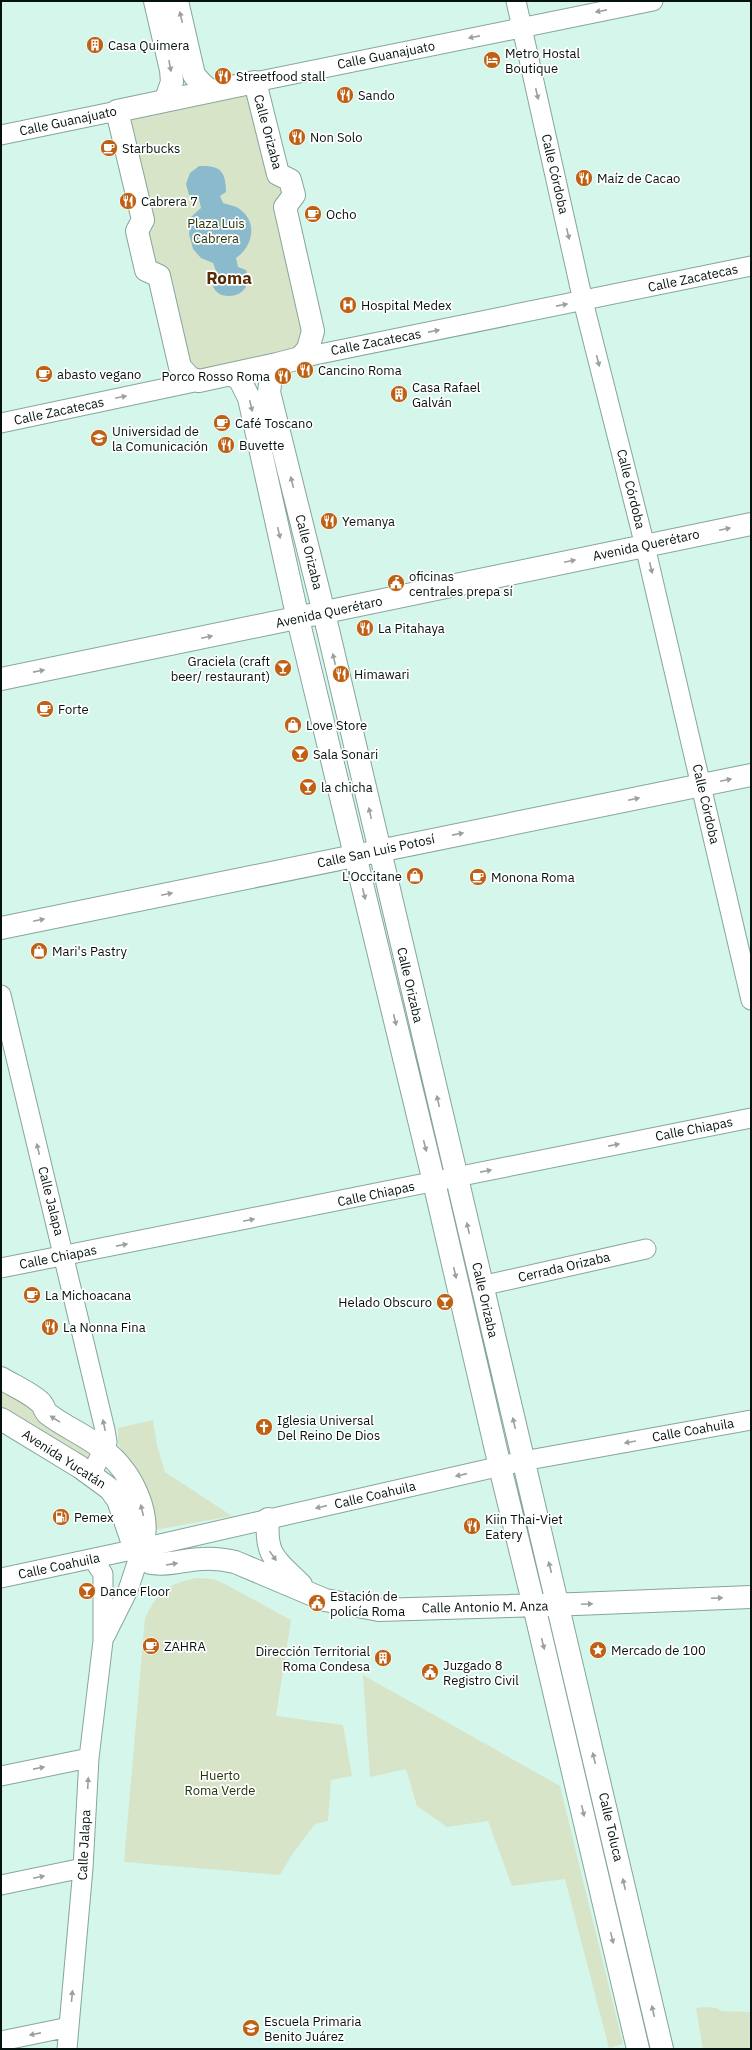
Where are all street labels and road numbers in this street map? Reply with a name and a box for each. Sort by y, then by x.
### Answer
street label: Calle Guanajuato [336,37,436,73]
street label: Calle Orizaba [250,93,286,171]
street label: Calle Guanajuato [18,102,118,140]
street label: Calle Córdoba [538,132,572,216]
street label: Calle Zacatecas [646,260,740,296]
street label: Calle Zacatecas [329,325,423,359]
street label: Calle Zacatecas [12,393,106,429]
street label: Calle Córdoba [613,447,649,531]
street label: Calle Orizaba [291,513,327,591]
street label: Avenida Querétaro [591,525,701,565]
street label: Avenida Querétaro [274,592,384,632]
street label: Calle Córdoba [689,762,723,846]
street label: Calle San Luis Potosí [316,830,437,872]
street label: Calle Orizaba [393,946,427,1024]
street label: Calle Chiapas [654,1113,734,1145]
street label: Calle Jalapa [34,1165,68,1237]
street label: Calle Chiapas [336,1178,416,1210]
street label: Calle Chiapas [18,1241,98,1273]
street label: Cerrada Orizaba [516,1248,612,1286]
street label: Calle Orizaba [468,1261,502,1339]
street label: Calle Coahuila [651,1414,735,1446]
street label: Avenida Yucatán [19,1426,109,1492]
street label: Calle Coahuila [333,1477,417,1513]
street label: Calle Coahuila [17,1549,101,1583]
street label: Calle Antonio M. Anza [422,1597,548,1617]
street label: Calle Toluca [595,1791,627,1863]
street label: Calle Jalapa [74,1809,94,1881]

